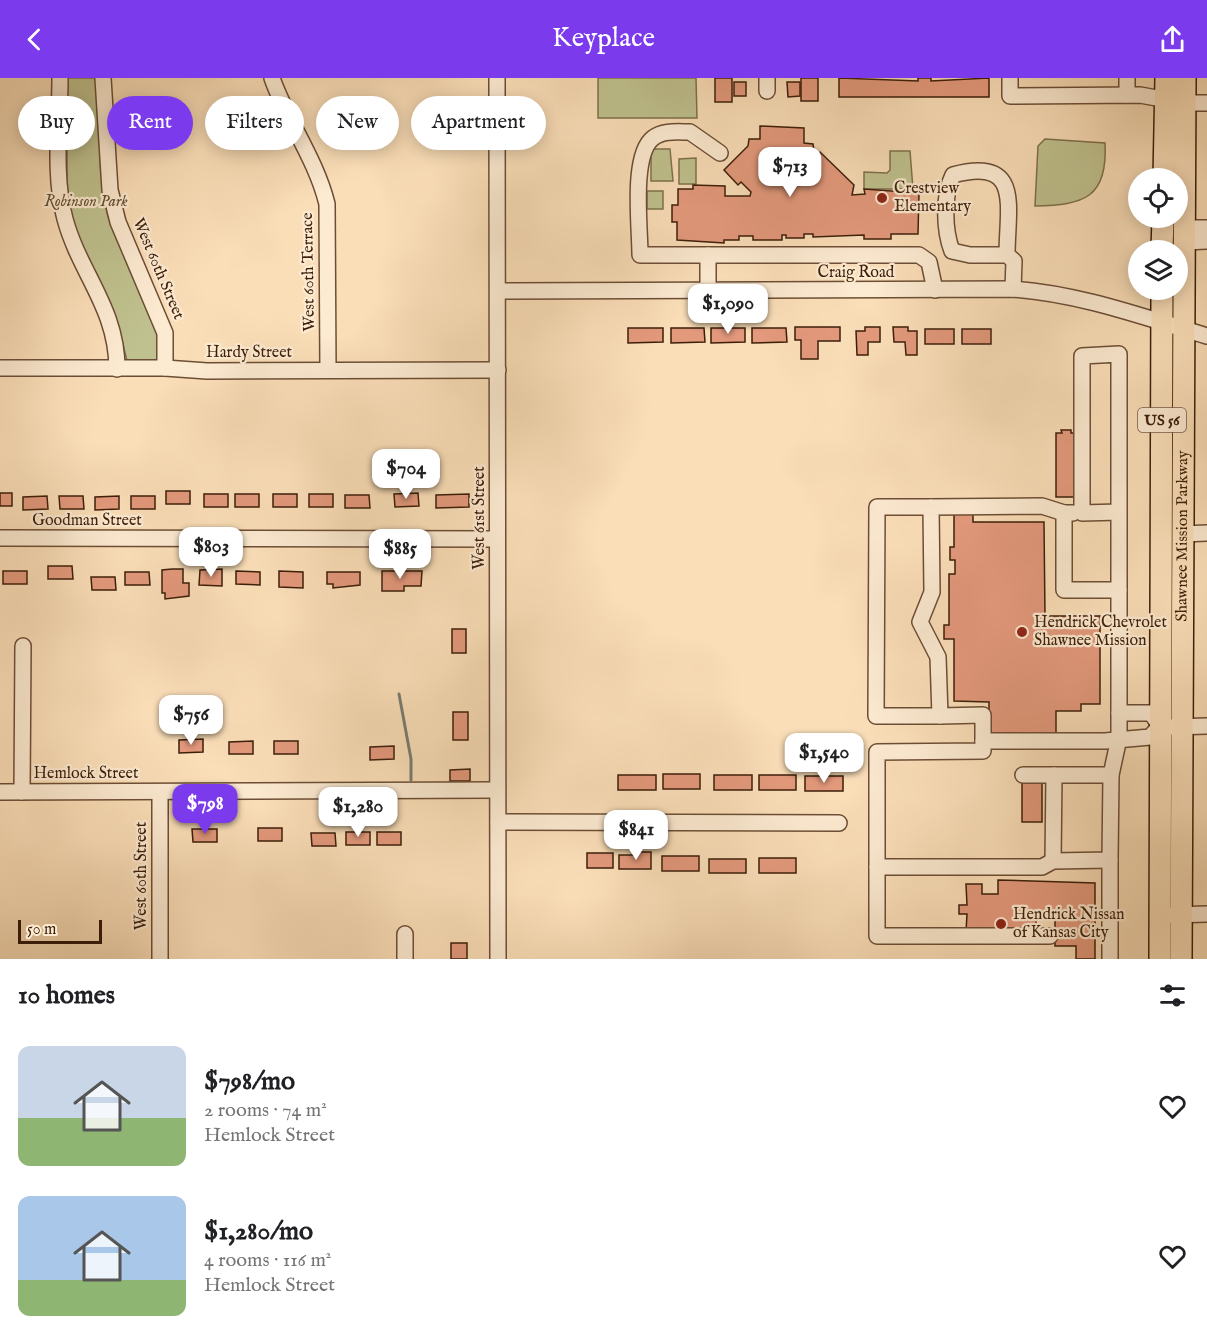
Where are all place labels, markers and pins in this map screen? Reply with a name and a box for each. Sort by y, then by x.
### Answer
pin: $713 [754,147,826,198]
place label: Crestview Elementary [894,179,971,217]
marker: Crestview Elementary [875,191,889,205]
pin: $1,090 [679,284,777,335]
pin: $704 [370,449,442,500]
pin: $803 [175,527,247,578]
pin: $885 [364,529,436,580]
place label: Hendrick Chevrolet Shawnee Mission [1034,613,1167,651]
marker: Hendrick Chevrolet Shawnee Mission [1015,625,1029,639]
pin: $756 [155,695,227,746]
pin: $1,540 [775,733,873,784]
pin: $798 [169,784,241,835]
pin: $1,280 [309,787,407,838]
pin: $841 [600,810,672,861]
place label: Hendrick Nissan of Kansas City [1013,905,1125,943]
marker: Hendrick Nissan of Kansas City [994,917,1008,931]

